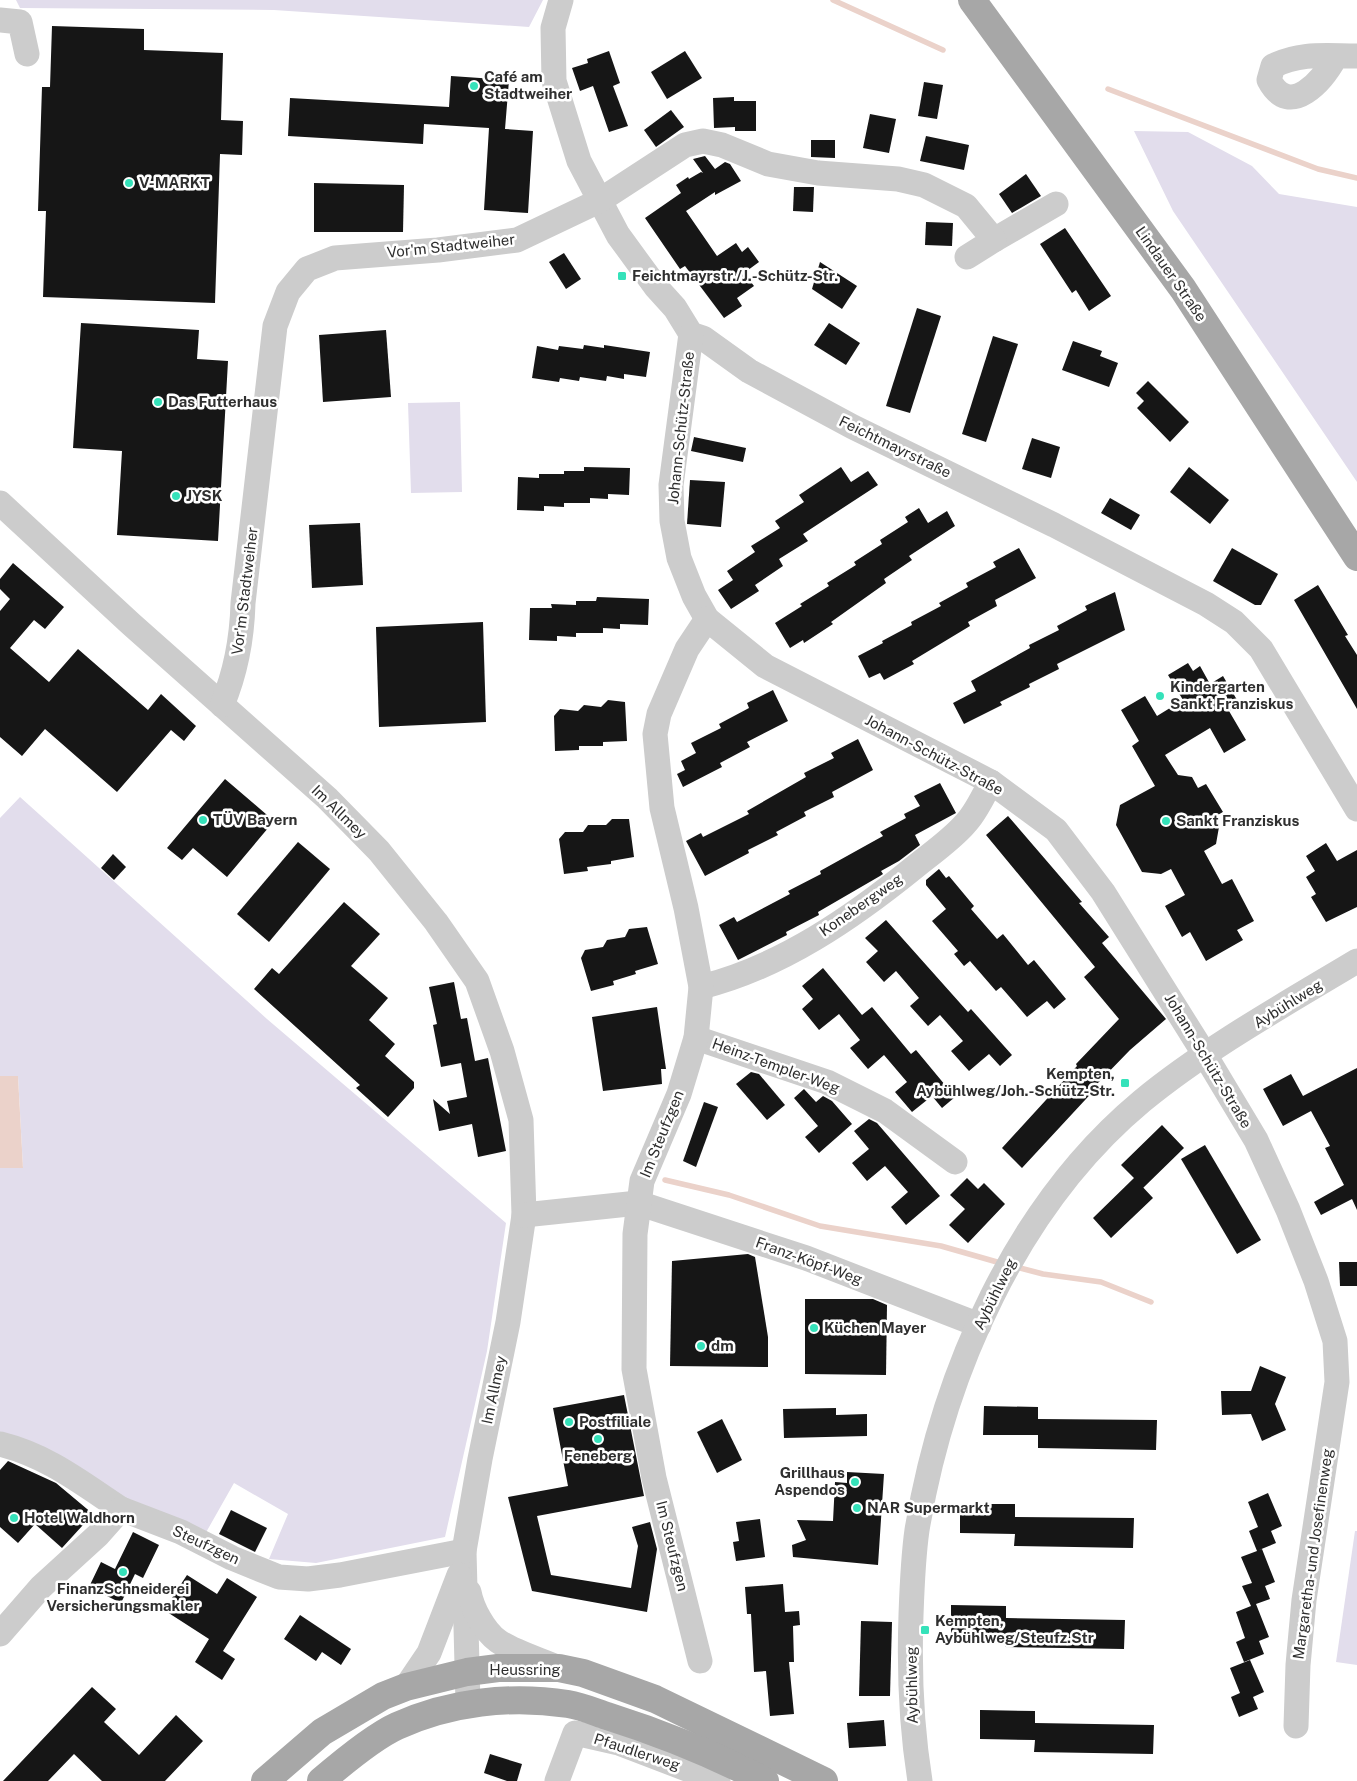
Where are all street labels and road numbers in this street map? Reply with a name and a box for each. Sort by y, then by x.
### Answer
street label: Lindauer Straße [1132,223,1210,324]
street label: Vor'm Stadtweiher [386,230,516,261]
street label: Johann-Schütz-Straße [664,350,697,505]
street label: Feichtmayrstraße [836,412,954,481]
street label: Vor'm Stadtweiher [228,526,261,656]
street label: Johann-Schütz-Straße [862,711,1006,798]
street label: Im Allmey [308,781,370,842]
street label: Konebergweg [816,870,905,939]
street label: Aybühlweg [1250,976,1325,1031]
street label: Johann-Schütz-Straße [1161,990,1255,1131]
street label: Heinz-Templer-Weg [710,1035,842,1097]
street label: Im Steufzgen [636,1088,687,1180]
street label: Franz-Köpf-Weg [753,1233,865,1288]
street label: Aybühlweg [970,1255,1019,1332]
street label: Im Allmey [478,1354,509,1426]
street label: Margaretha- und Josefinenweg [1289,1447,1336,1660]
street label: Im Steufzgen [653,1499,692,1593]
street label: Steufzgen [170,1522,242,1567]
street label: Aybühlweg [902,1646,921,1724]
street label: Heussring [489,1661,561,1678]
street label: Pfaudlerweg [592,1730,682,1773]

